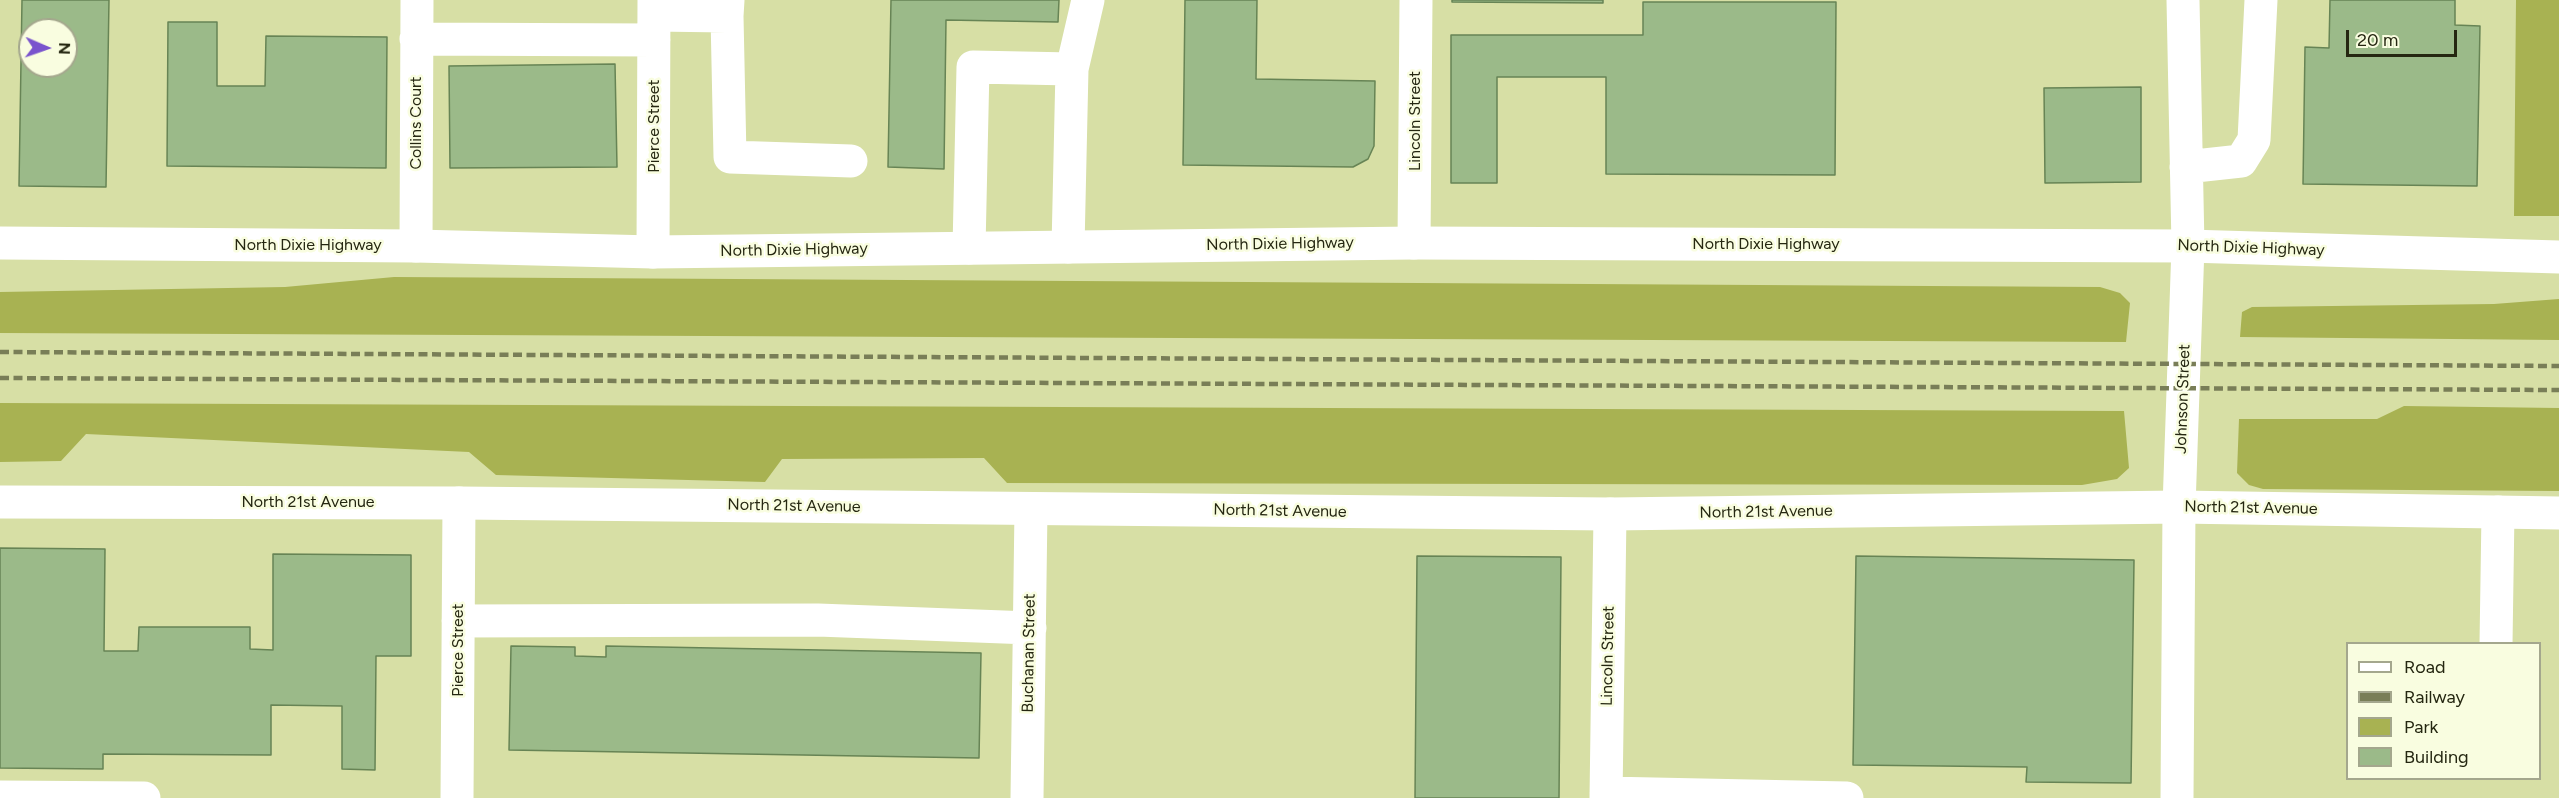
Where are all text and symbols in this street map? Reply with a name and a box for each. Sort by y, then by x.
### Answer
north arrow [18,18,78,78]
scale bar [2349,18,2460,56]
text: 20 m [2357,29,2398,51]
text: N [55,42,74,55]
street label: Lincoln Street [1405,71,1425,171]
street label: Collins Court [406,76,426,170]
street label: Pierce Street [644,79,664,173]
street label: North Dixie Highway [1206,233,1354,255]
street label: North Dixie Highway [1692,234,1840,254]
street label: North Dixie Highway [234,235,382,255]
street label: North Dixie Highway [2177,236,2325,260]
street label: North Dixie Highway [720,239,868,261]
street label: Johnson Street [2171,344,2195,454]
street label: North 21st Avenue [241,492,375,512]
street label: North 21st Avenue [727,495,861,517]
street label: North 21st Avenue [2184,497,2318,519]
street label: North 21st Avenue [1213,500,1347,522]
street label: North 21st Avenue [1699,501,1833,523]
street label: Buchanan Street [1018,593,1040,713]
street label: Pierce Street [448,603,468,697]
street label: Lincoln Street [1598,606,1618,706]
legend [2346,642,2541,780]
text: Road [2404,656,2445,678]
text: Railway [2404,686,2465,708]
text: Park [2404,716,2438,738]
text: Building [2404,746,2469,768]

